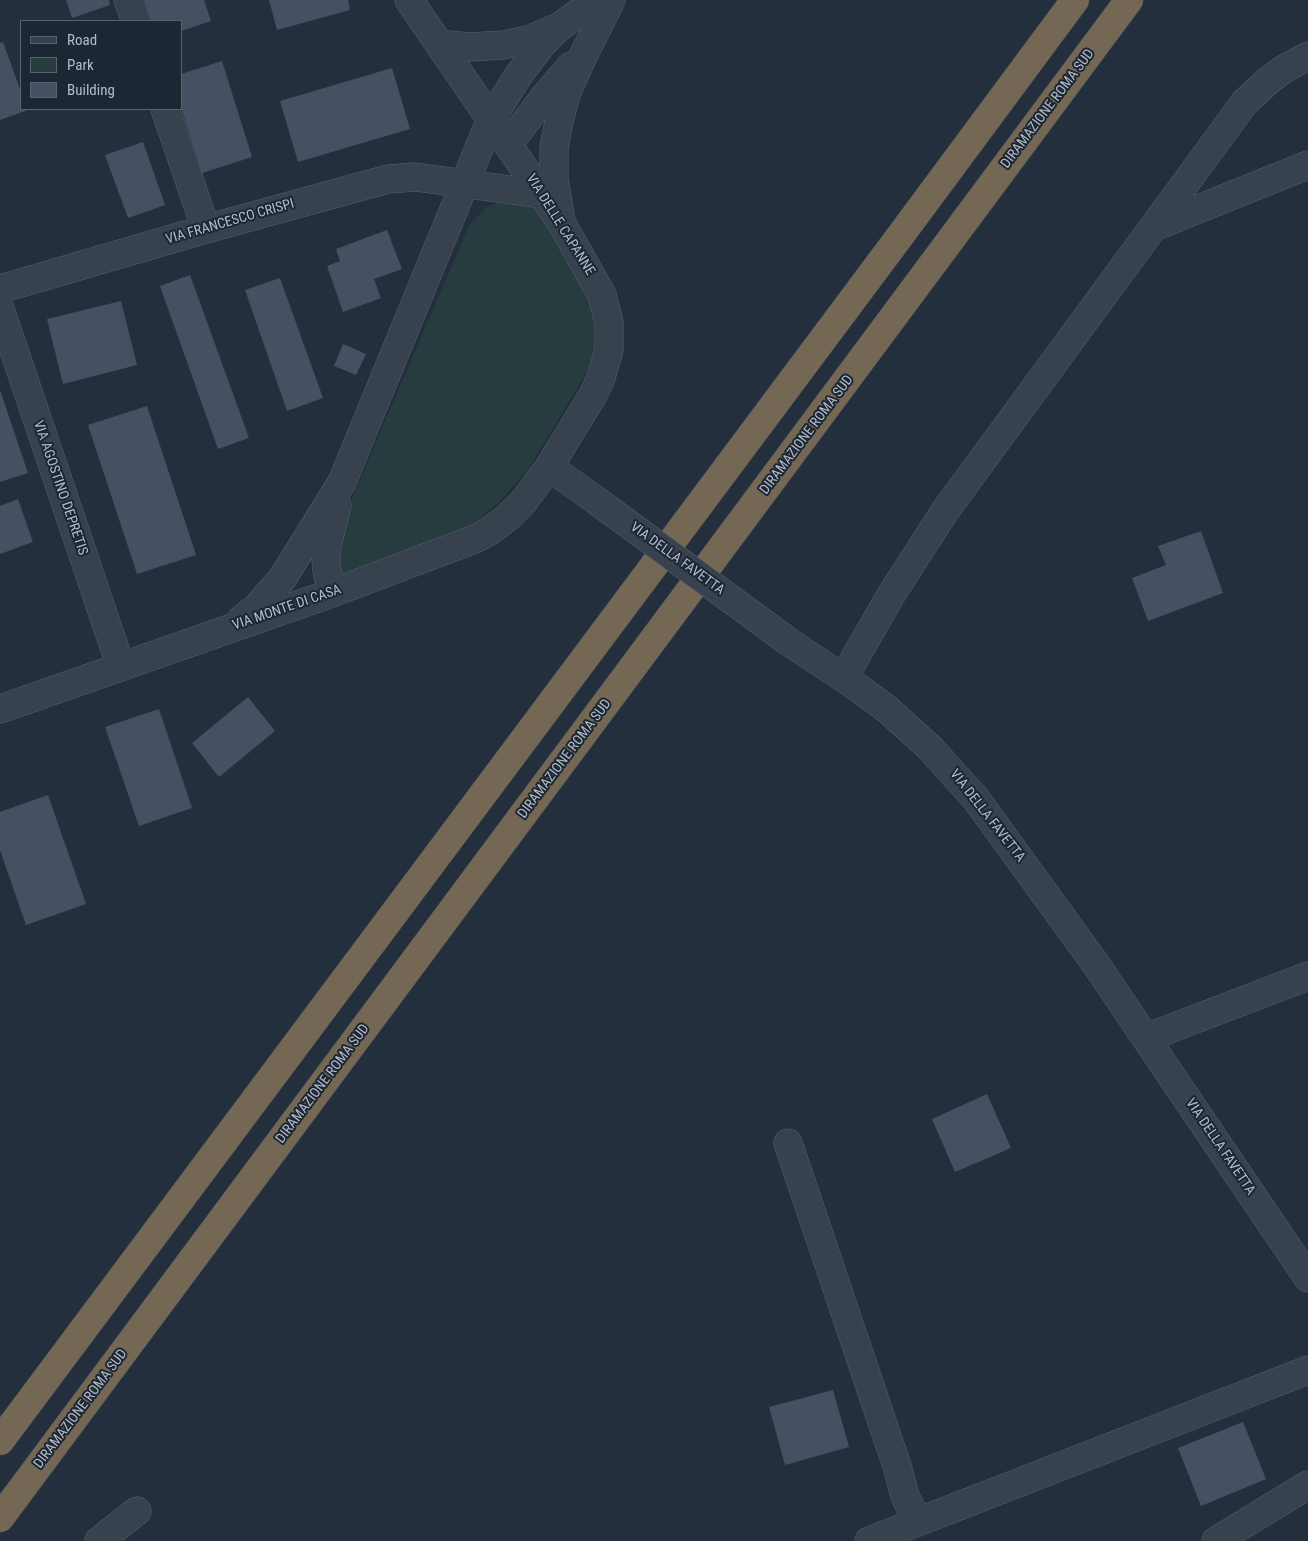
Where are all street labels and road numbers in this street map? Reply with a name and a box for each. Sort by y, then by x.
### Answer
street label: DIRAMAZIONE ROMA SUD [998,46,1098,172]
street label: VIA DELLE CAPANNE [522,171,598,279]
street label: VIA FRANCESCO CRISPI [164,196,296,248]
street label: DIRAMAZIONE ROMA SUD [757,372,857,498]
street label: VIA AGOSTINO DEPRETIS [29,419,91,557]
street label: VIA DELLA FAVETTA [626,519,728,599]
street label: VIA MONTE DI CASA [230,582,344,634]
street label: DIRAMAZIONE ROMA SUD [515,696,615,822]
street label: VIA DELLA FAVETTA [946,766,1028,866]
street label: DIRAMAZIONE ROMA SUD [273,1021,373,1147]
street label: VIA DELLA FAVETTA [1182,1096,1258,1198]
street label: DIRAMAZIONE ROMA SUD [31,1346,131,1472]

